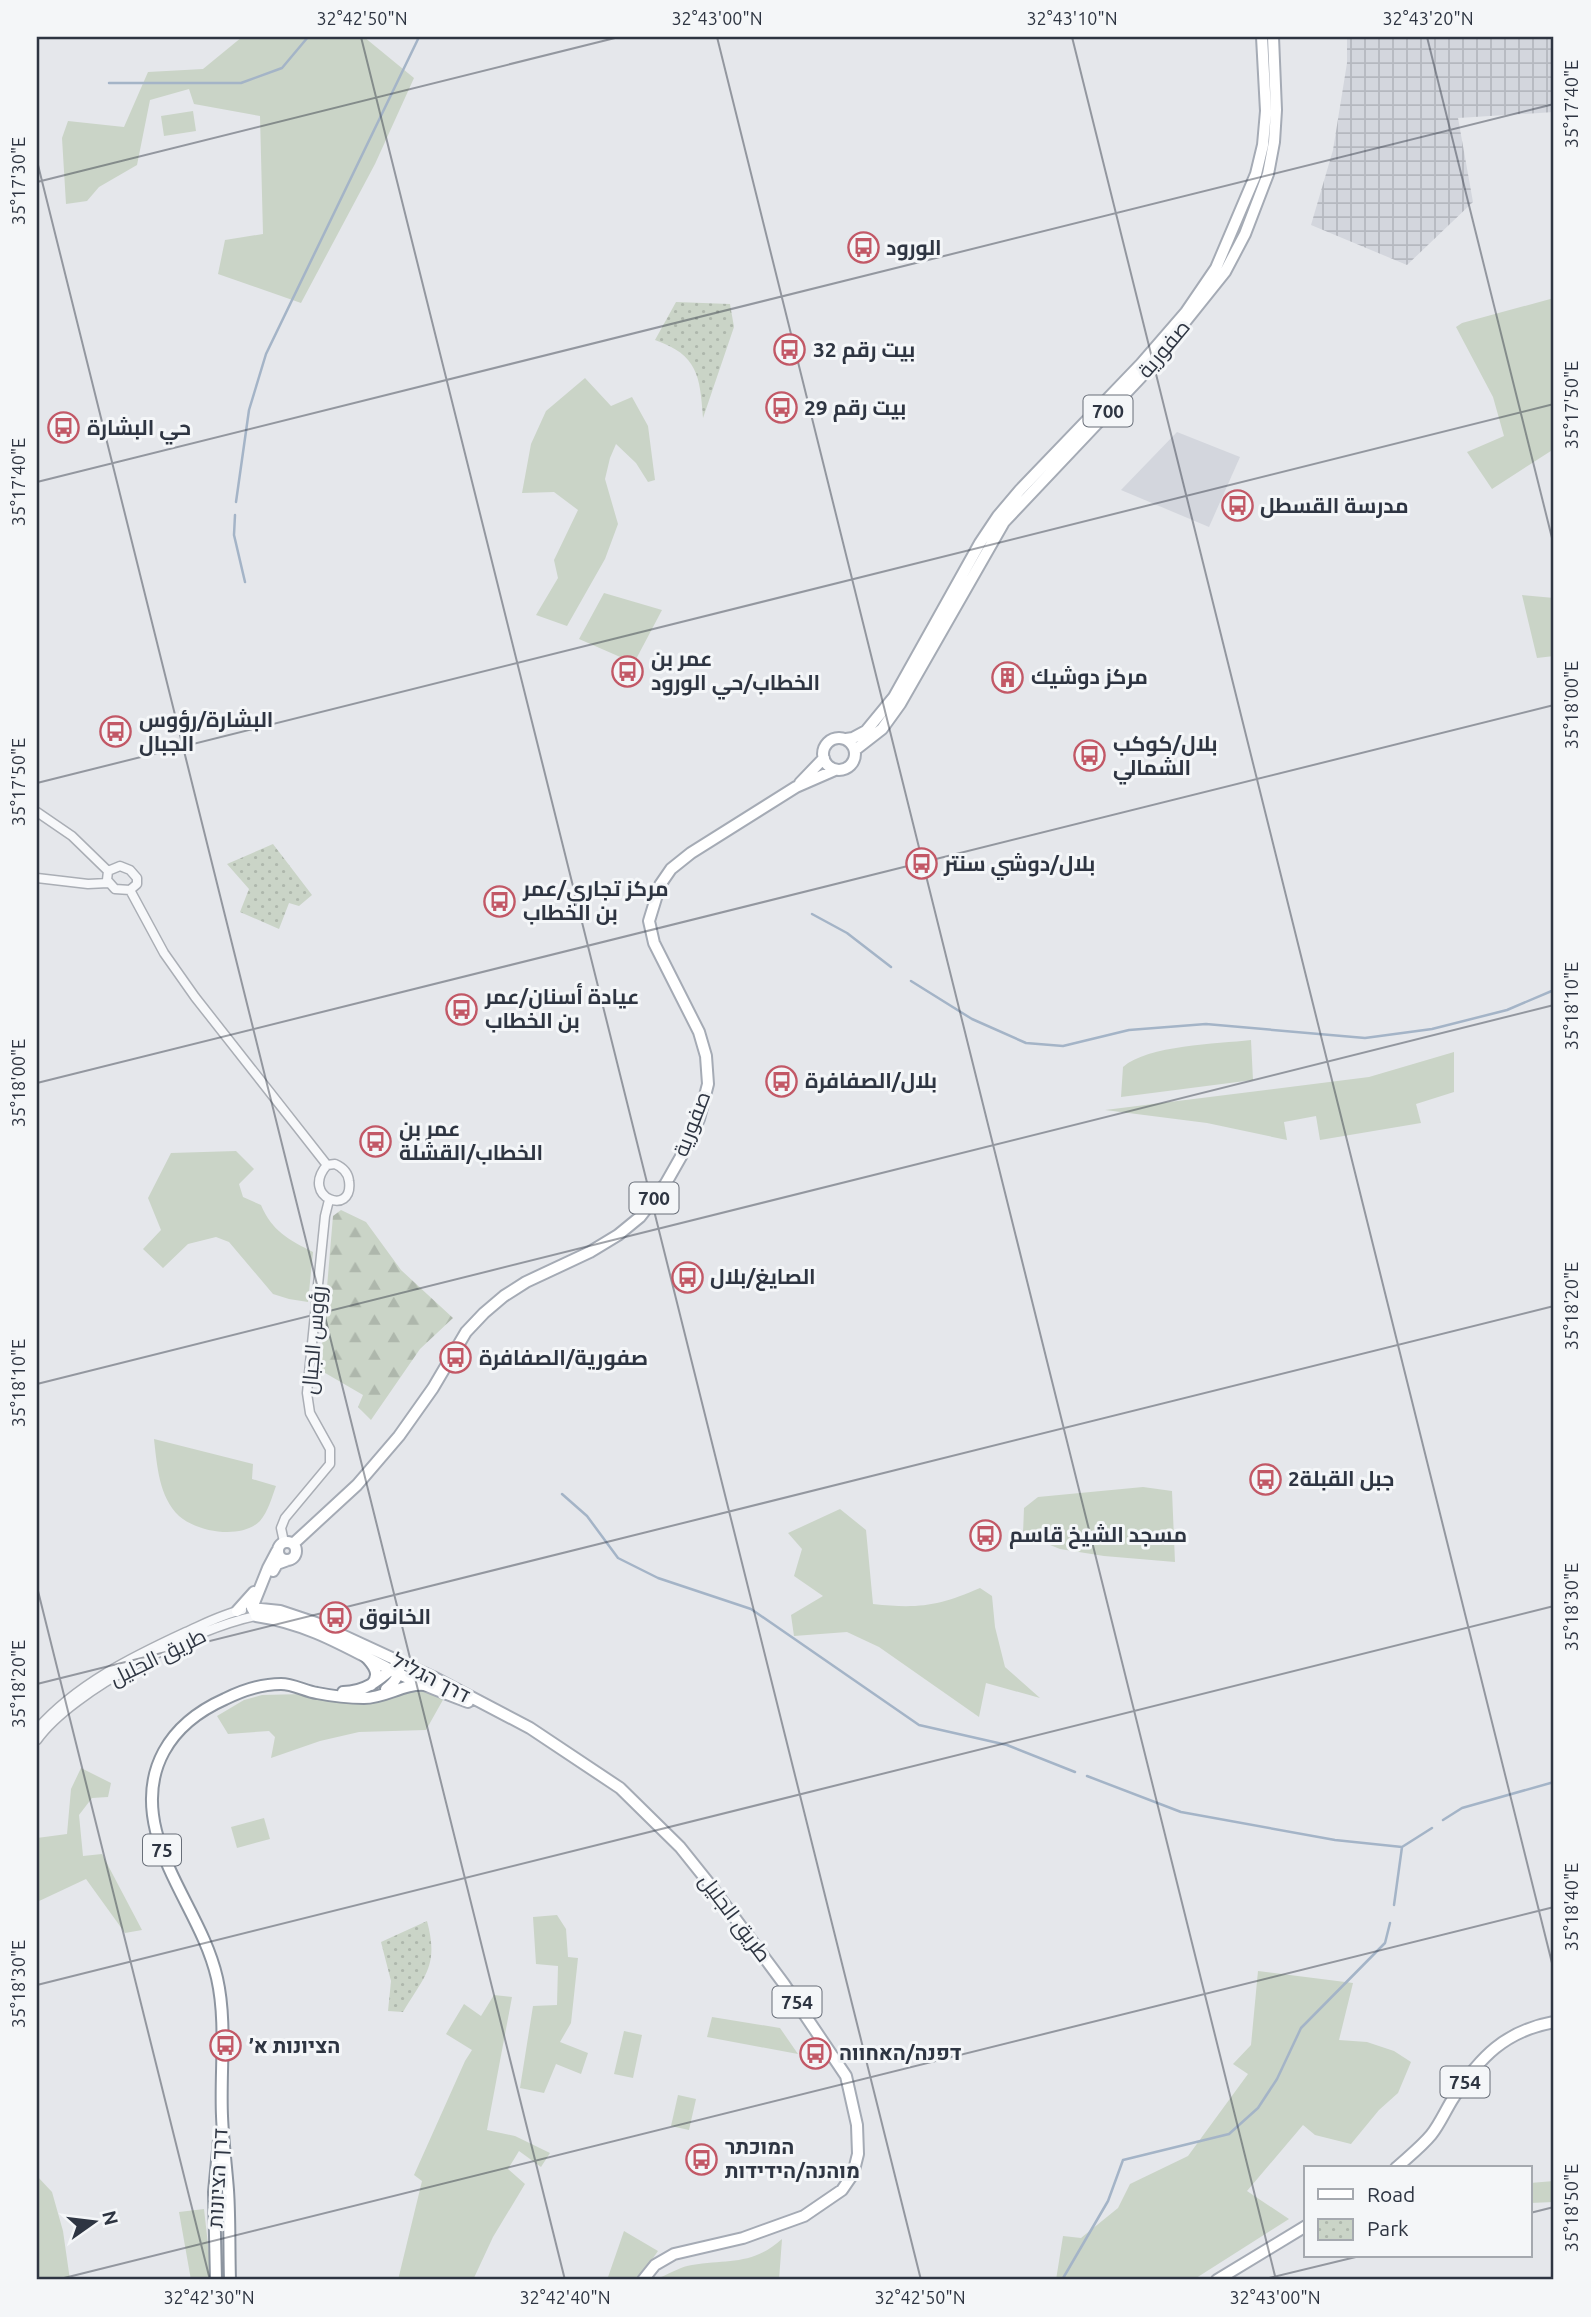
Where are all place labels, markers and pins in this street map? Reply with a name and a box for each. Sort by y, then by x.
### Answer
bus stop icon: الورود [846,231,880,265]
place label: الورود [886,235,942,261]
bus stop icon: بيت رقم 32 [773,333,807,367]
place label: بيت رقم 32 [813,337,915,364]
bus stop icon: بيت رقم 29 [764,391,798,425]
place label: بيت رقم 29 [804,395,906,422]
bus stop icon: حي البشارة [47,411,81,445]
place label: حي البشارة [87,415,191,445]
bus stop icon: مدرسة القسطل [1220,489,1254,523]
place label: مدرسة القسطل [1260,493,1409,518]
place label: عمر بن الخطاب/حي الورود [651,646,820,700]
bus stop icon: عمر بن الخطاب/حي الورود [611,654,645,688]
building icon: مركز دوشيك [991,660,1025,694]
place label: مركز دوشيك [1031,664,1148,690]
place label: البشارة/رؤوس الجبال [139,707,273,756]
bus stop icon: البشارة/رؤوس الجبال [99,715,133,749]
place label: بلال/كوكب الشمالي [1113,731,1218,785]
bus stop icon: بلال/كوكب الشمالي [1073,739,1107,773]
bus stop icon: بلال/دوشي سنتر [904,847,938,881]
place label: بلال/دوشي سنتر [943,851,1095,880]
place label: مركز تجاري/عمر بن الخطاب [522,876,669,925]
bus stop icon: مركز تجاري/عمر بن الخطاب [483,884,517,918]
place label: عيادة أسنان/عمر بن الخطاب [484,983,639,1033]
bus stop icon: عيادة أسنان/عمر بن الخطاب [445,992,479,1026]
bus stop icon: بلال/الصفافرة [765,1064,799,1098]
place label: بلال/الصفافرة [805,1068,937,1093]
place label: عمر بن الخطاب/القشلة [399,1116,543,1165]
bus stop icon: عمر بن الخطاب/القشلة [359,1124,393,1158]
bus stop icon: الصايغ/بلال [670,1260,704,1294]
place label: الصايغ/بلال [710,1264,816,1291]
bus stop icon: صفورية/الصفافرة [439,1341,473,1375]
place label: صفورية/الصفافرة [479,1345,648,1371]
bus stop icon: جبل القبلة2 [1248,1462,1282,1496]
place label: جبل القبلة2 [1288,1466,1394,1491]
bus stop icon: مسجد الشيخ قاسم [969,1518,1003,1552]
place label: مسجد الشيخ قاسم [1009,1522,1187,1549]
bus stop icon: الخانوق [319,1600,353,1634]
place label: الخانوق [359,1604,431,1630]
bus stop icon: הציונות א׳ [209,2029,243,2063]
place label: הציונות א׳ [249,2033,340,2057]
bus stop icon: דפנה/האחווה [799,2036,833,2070]
place label: דפנה/האחווה [839,2040,962,2064]
place label: המוכתר מוהנה/הידידות [725,2134,860,2182]
bus stop icon: המוכתר מוהנה/הידידות [685,2142,719,2176]

